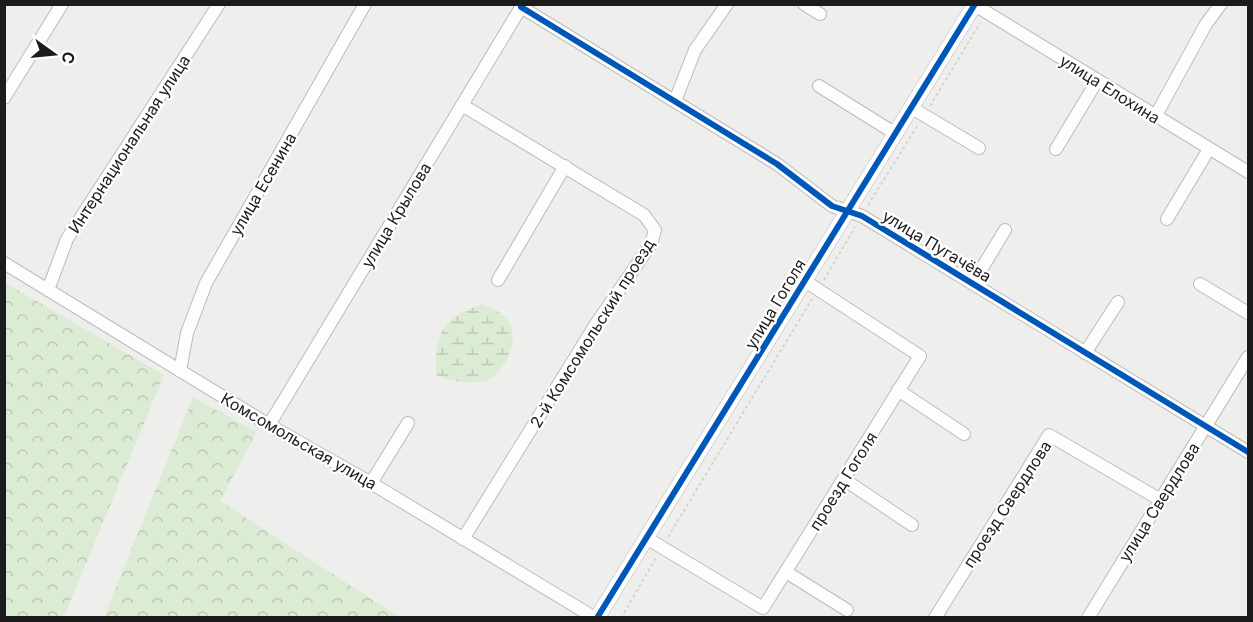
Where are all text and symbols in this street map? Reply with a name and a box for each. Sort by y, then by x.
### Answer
north arrow [24,24,84,84]
text: С [57,50,80,66]
street label: улица Елохина [1056,50,1164,128]
street label: Интернациональная улица [64,51,194,237]
street label: улица Есенина [225,129,301,239]
street label: улица Крылова [357,159,435,271]
street label: улица Пугачёва [879,206,995,286]
street label: 2-й Комсомольский проезд [525,235,659,431]
street label: улица Гоголя [740,255,810,353]
street label: Комсомольская улица [218,388,380,494]
street label: проезд Гоголя [805,428,881,534]
street label: проезд Свердлова [959,437,1055,571]
street label: улица Свердлова [1114,439,1204,565]

